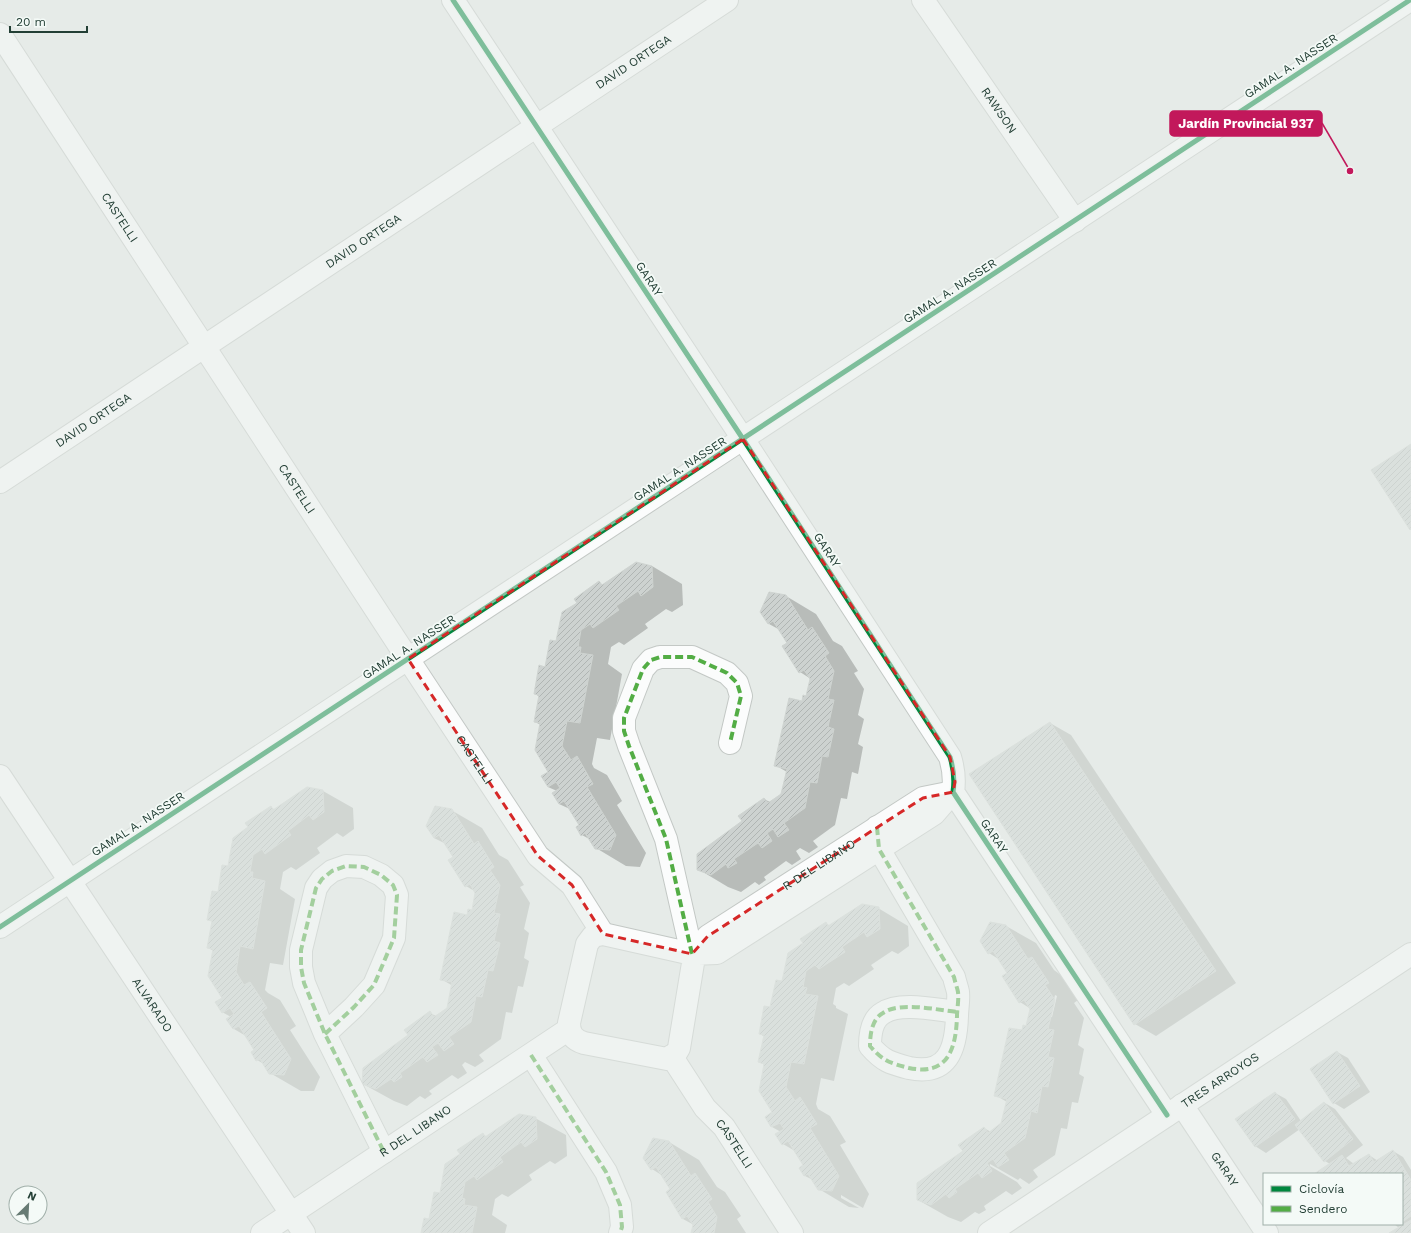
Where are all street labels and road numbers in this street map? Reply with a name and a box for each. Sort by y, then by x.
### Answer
street label: GAMAL A. NASSER [1242,31,1340,101]
street label: DAVID ORTEGA [593,32,674,92]
street label: RAWSON [978,85,1020,136]
street label: CASTELLI [98,190,141,245]
street label: DAVID ORTEGA [323,211,404,271]
street label: GAMAL A. NASSER [901,256,999,326]
street label: GARAY [633,259,665,299]
street label: DAVID ORTEGA [53,390,134,450]
street label: GAMAL A. NASSER [631,434,729,504]
street label: CASTELLI [276,461,318,516]
street label: GARAY [811,530,843,570]
street label: GAMAL A. NASSER [360,612,458,682]
street label: CASTELLI [453,732,496,787]
street label: GAMAL A. NASSER [89,789,187,859]
street label: GARAY [977,816,1011,856]
street label: R DEL LIBANO [780,836,858,893]
street label: ALVARADO [129,975,175,1035]
street label: TRES ARROYOS [1179,1050,1262,1111]
street label: R DEL LIBANO [377,1102,454,1160]
street label: CASTELLI [713,1116,756,1171]
street label: GARAY [1208,1149,1241,1189]

